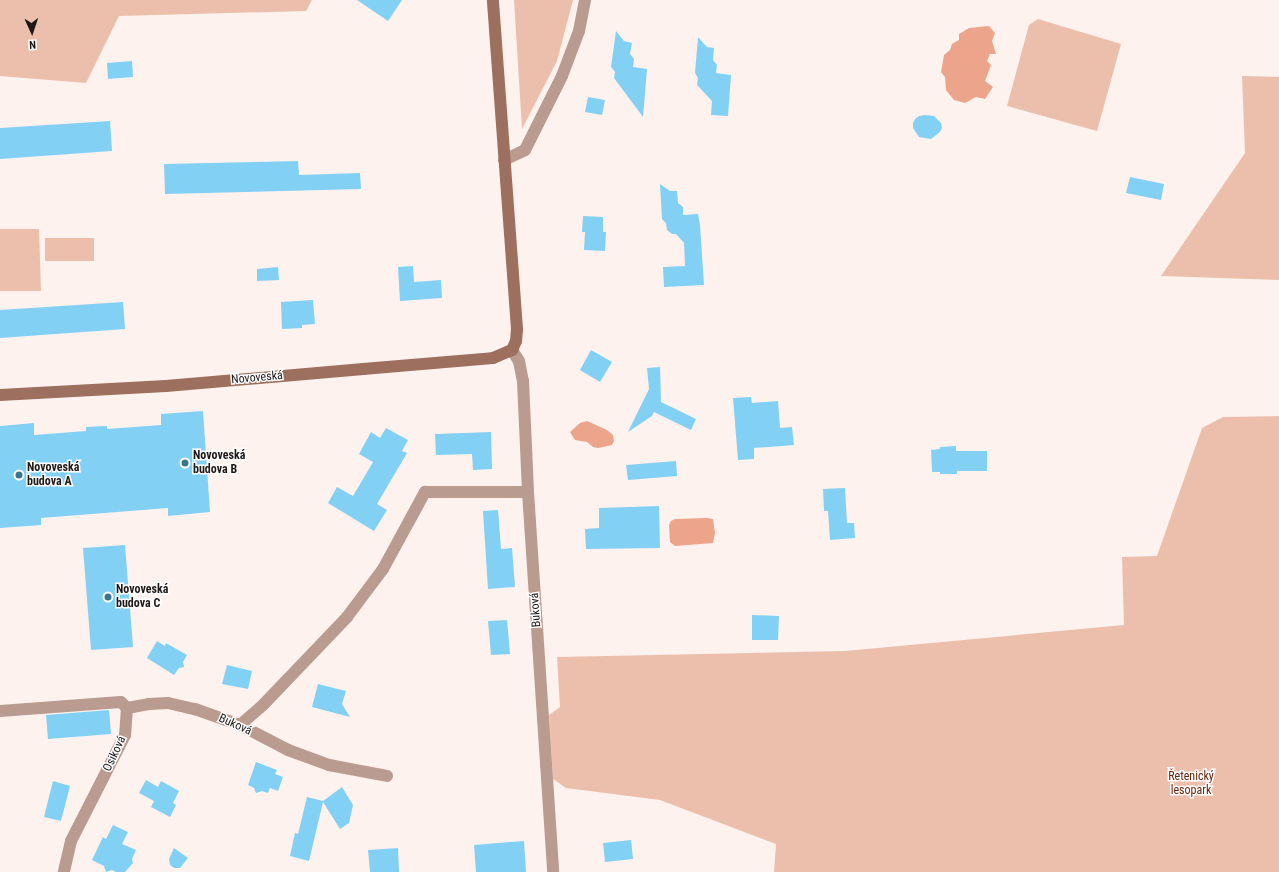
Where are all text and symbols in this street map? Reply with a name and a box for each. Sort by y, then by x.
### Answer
north arrow [12,12,52,52]
text: N [29,38,36,51]
street label: Novoveská [231,369,283,387]
place label: Novoveská budova B [193,449,245,477]
marker: Novoveská budova B [180,458,190,468]
place label: Novoveská budova A [27,461,79,489]
marker: Novoveská budova A [14,470,24,480]
place label: Novoveská budova C [116,583,168,611]
marker: Novoveská budova C [103,592,113,602]
street label: Buková [528,592,544,628]
street label: Buková [216,711,254,739]
street label: Osiková [101,734,129,774]
park label: Řetenický lesopark [1168,770,1214,798]

